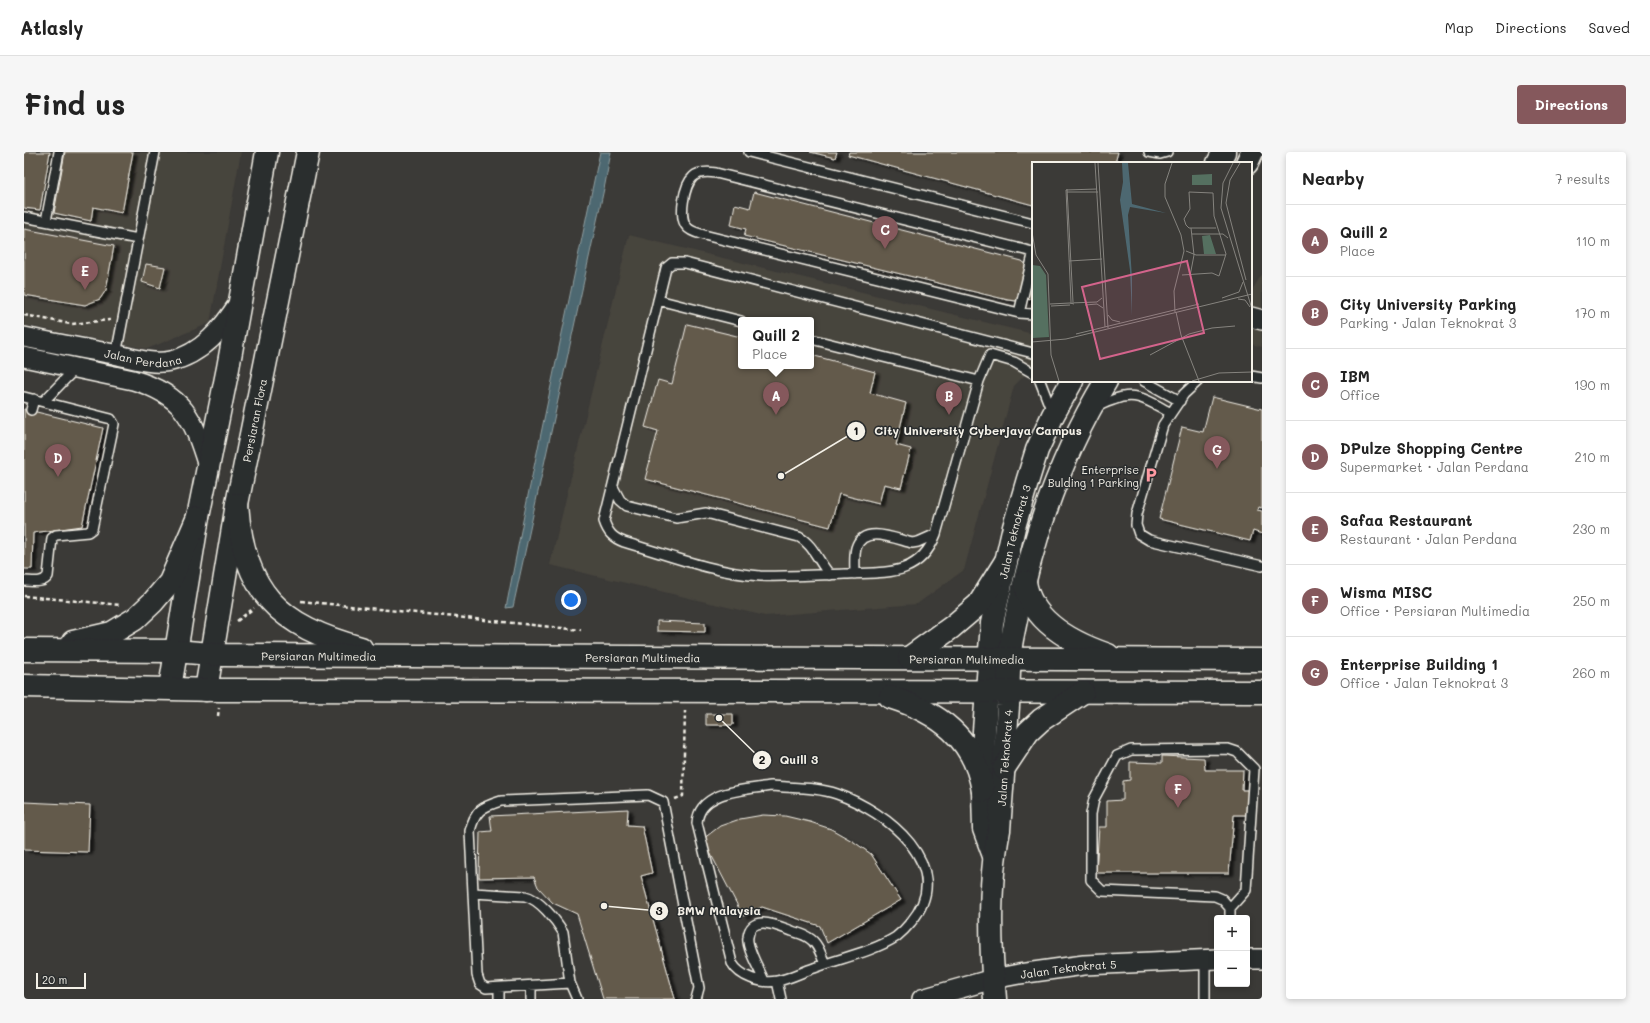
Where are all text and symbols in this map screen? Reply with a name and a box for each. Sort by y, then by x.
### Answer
text: Atlasly [20,15,83,40]
text: Map [1445,18,1473,37]
text: Directions [1495,18,1566,37]
text: Saved [1588,18,1630,37]
button: Directions [1517,85,1626,124]
text: Find us [24,86,125,122]
inset map [1032,162,1252,382]
text: Nearby [1302,167,1364,189]
text: 7 results [1555,170,1610,187]
pin: C [872,216,898,249]
text: Quill 2 [1340,222,1388,242]
text: A [1310,232,1320,249]
text: 110 m [1576,232,1610,249]
text: Place [1340,242,1375,259]
pin: E [72,257,98,290]
text: City University Parking [1340,294,1516,314]
text: B [1311,304,1319,321]
text: 170 m [1574,304,1610,321]
text: Parking · Jalan Teknokrat 3 [1340,314,1516,331]
popup [738,317,814,369]
text: Quill 2 [752,325,800,345]
street label: Jalan Perdana [103,345,184,370]
text: Place [752,345,787,362]
text: IBM [1340,366,1370,386]
text: C [1310,376,1320,393]
text: 190 m [1574,376,1610,393]
street label: Persiaran Flora [238,377,270,463]
pin: A [763,382,789,415]
pin: B [936,382,962,415]
text: Office [1340,386,1380,403]
callout: City University Cyberjaya Campus [846,419,1090,443]
text: 1 [853,422,859,438]
text: City University Cyberjaya Campus [874,422,1082,438]
pin: G [1204,436,1230,469]
text: DPulze Shopping Centre [1340,438,1523,458]
pin: D [45,444,71,477]
text: D [1310,448,1320,465]
text: 210 m [1574,448,1610,465]
text: Supermarket · Jalan Perdana [1340,458,1529,475]
place label: Enterprise Bulding 1 Parking [1048,462,1139,490]
parking icon: Enterprise Bulding 1 Parking [1142,466,1160,484]
street label: Jalan Teknokrat 3 [995,482,1034,580]
text: Safaa Restaurant [1340,510,1472,530]
text: E [1311,520,1319,537]
text: 230 m [1573,520,1610,537]
text: Restaurant · Jalan Perdana [1340,530,1517,547]
text: Wisma MISC [1340,582,1432,602]
your location [561,590,581,610]
text: F [1311,592,1319,609]
text: 250 m [1573,592,1610,609]
text: Office · Persiaran Multimedia [1340,602,1530,619]
street label: Persiaran Multimedia [261,648,377,663]
street label: Persiaran Multimedia [585,649,701,665]
street label: Persiaran Multimedia [909,651,1025,666]
text: Enterprise Building 1 [1340,654,1498,674]
text: G [1310,664,1320,681]
text: 260 m [1572,664,1610,681]
text: Office · Jalan Teknokrat 3 [1340,674,1508,691]
street label: Jalan Teknokrat 4 [993,708,1015,807]
callout: Quill 3 [752,748,826,772]
text: 2 [759,751,766,767]
text: Quill 3 [780,751,818,767]
pin: F [1165,775,1191,808]
callout: BMW Malaysia [649,899,769,923]
text: 3 [655,902,663,918]
text: BMW Malaysia [677,902,761,918]
map controls [1214,915,1250,987]
button: + [1214,915,1250,951]
button: − [1214,951,1250,987]
street label: Jalan Teknokrat 5 [1019,956,1117,981]
scale bar [36,971,86,990]
text: 20 m [42,972,67,987]

